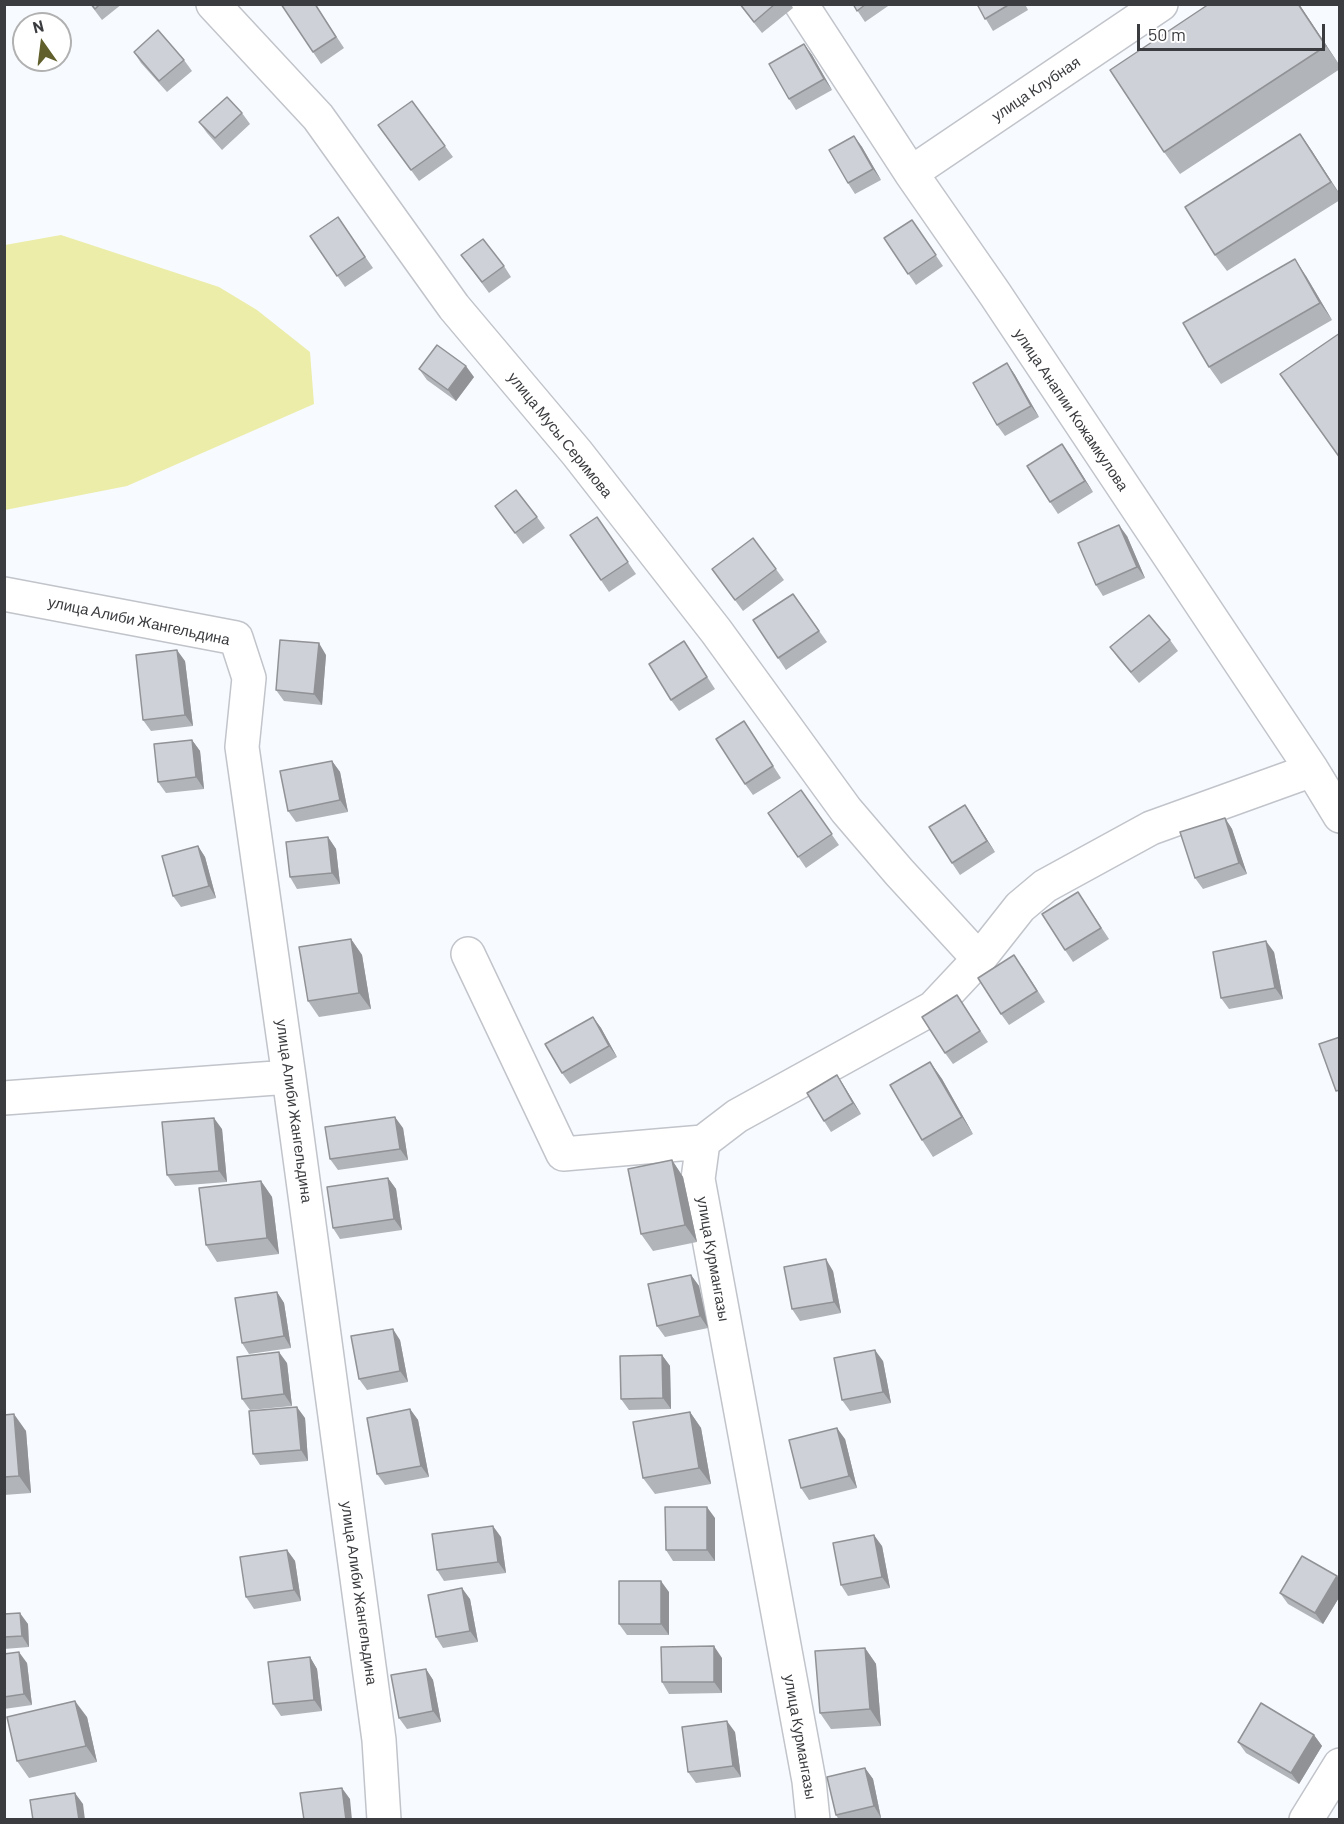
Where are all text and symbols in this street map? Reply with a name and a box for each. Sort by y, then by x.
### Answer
north arrow [12,12,72,72]
scale bar [1140,12,1328,50]
text: N [31,15,45,36]
text: 50 m [1148,23,1186,45]
street label: улица Клубная [988,53,1084,125]
street label: улица Анапии Кожамкулова [1010,326,1132,494]
street label: улица Мусы Серимова [504,369,616,501]
street label: улица Алиби Жангельдина [47,593,231,649]
street label: улица Алиби Жангельдина [272,1018,316,1204]
street label: улица Курмангазы [693,1195,733,1323]
street label: улица Алиби Жангельдина [337,1500,381,1686]
street label: улица Курмангазы [780,1673,820,1801]

